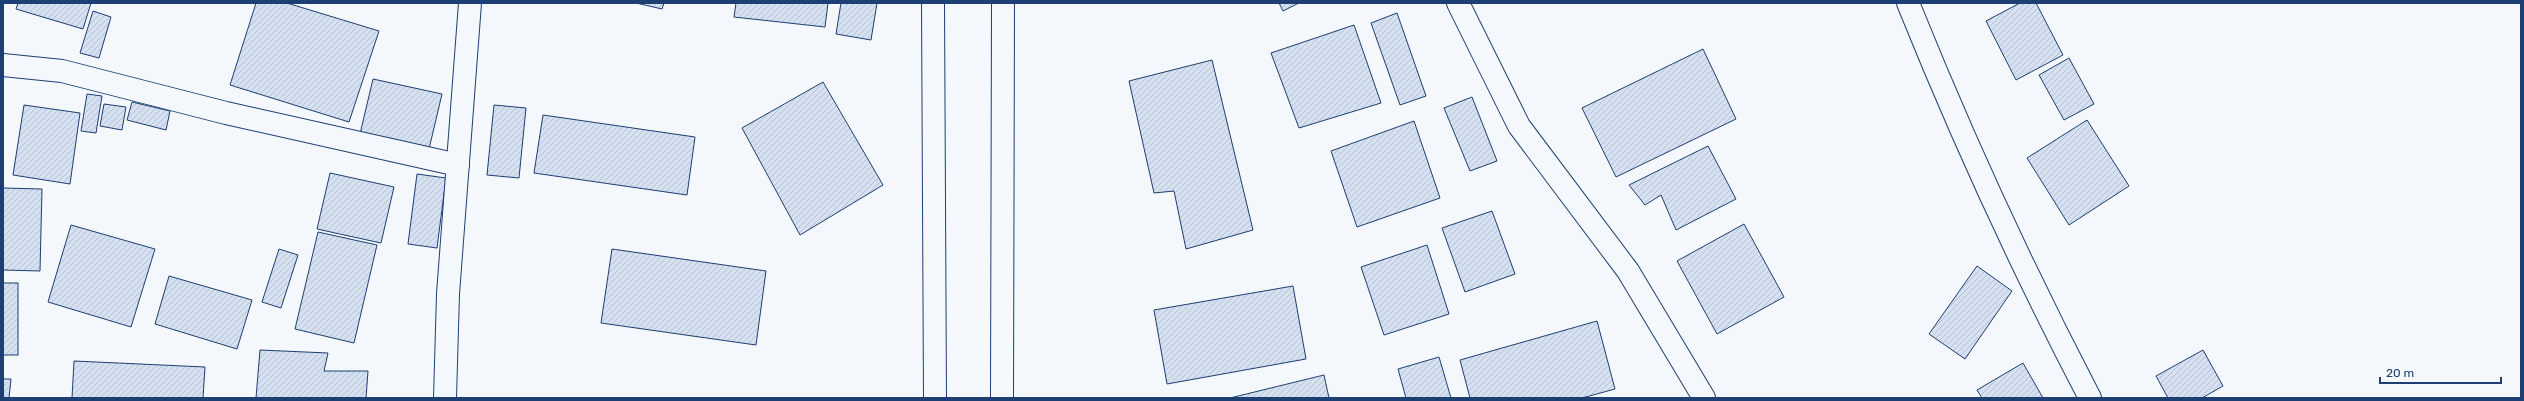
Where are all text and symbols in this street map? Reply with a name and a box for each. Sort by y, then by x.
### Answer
scale bar [2380,359,2501,385]
text: 20 m [2386,366,2414,380]

